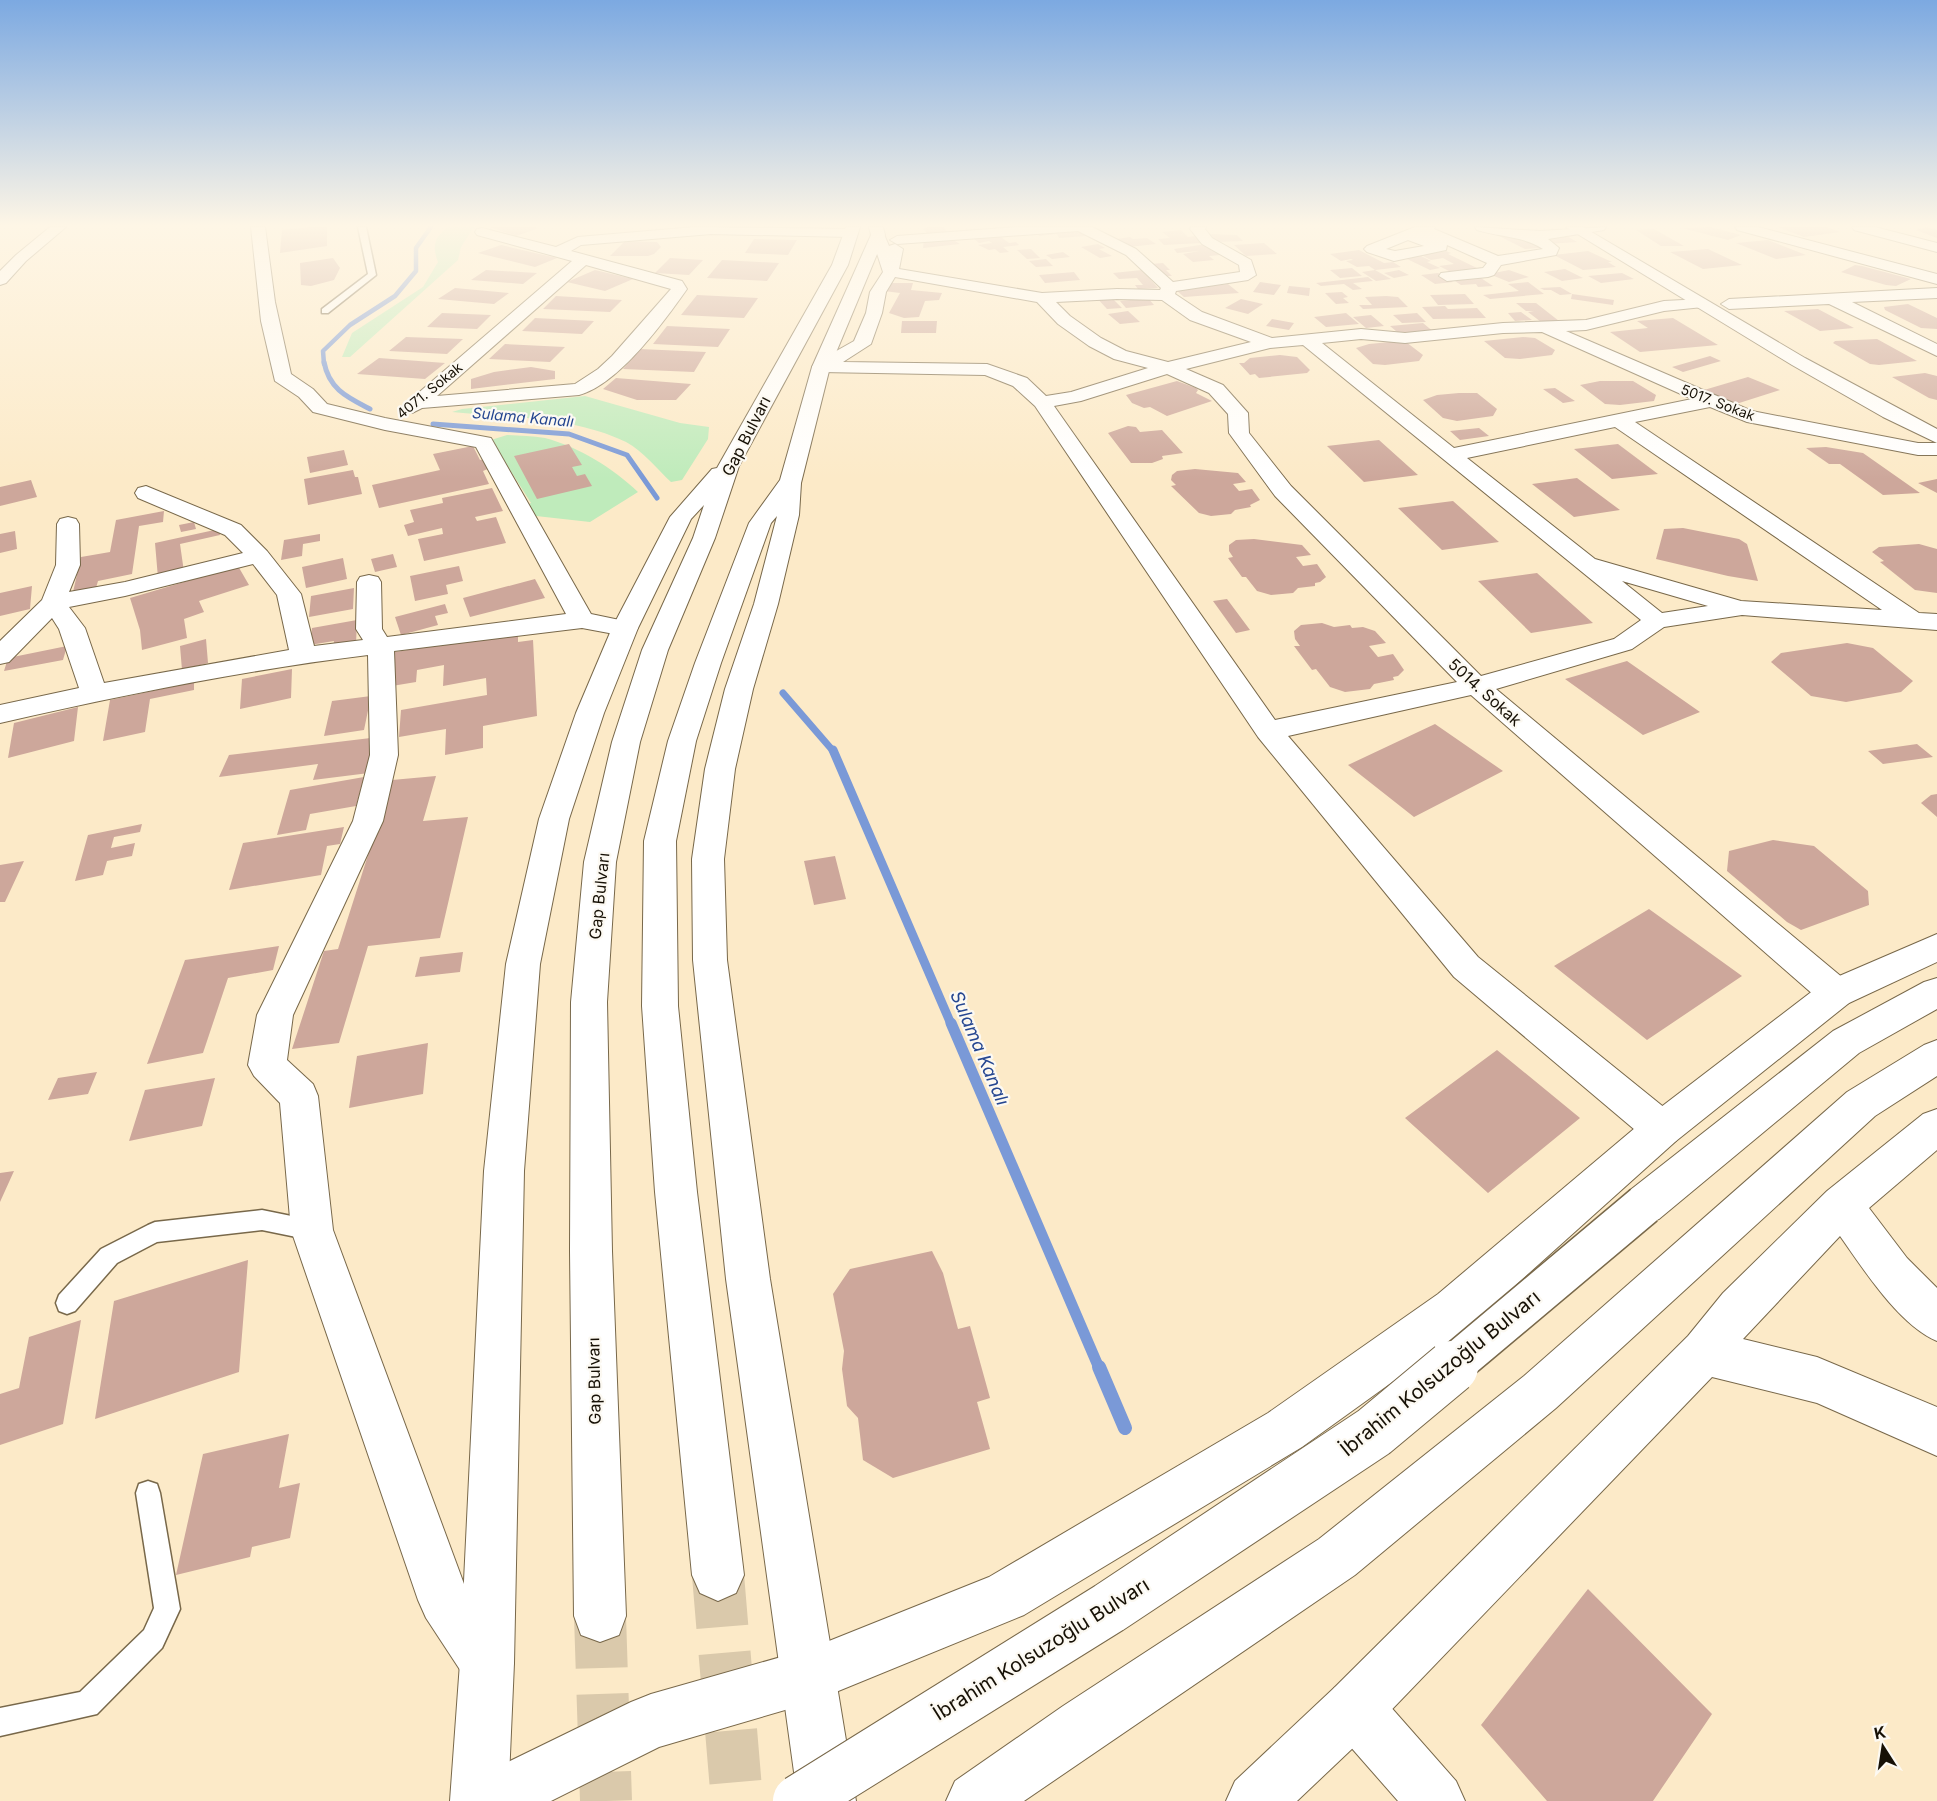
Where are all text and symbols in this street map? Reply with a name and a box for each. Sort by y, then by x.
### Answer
street label: 4071. Sokak [393,358,466,422]
street label: 5017. Sokak [1679,380,1758,424]
street label: Gap Bulvarı [717,393,775,479]
water label: Sulama Kanalı [471,403,575,431]
street label: 5014. Sokak [1444,654,1526,730]
street label: Gap Bulvarı [584,852,614,940]
water label: Sulama Kanalı [946,988,1014,1108]
street label: İbrahim Kolsuzoğlu Bulvarı [1335,1284,1545,1461]
street label: Gap Bulvarı [583,1337,605,1425]
street label: İbrahim Kolsuzoğlu Bulvarı [928,1572,1153,1725]
north arrow [1853,1717,1913,1777]
text: K [1872,1721,1888,1743]

